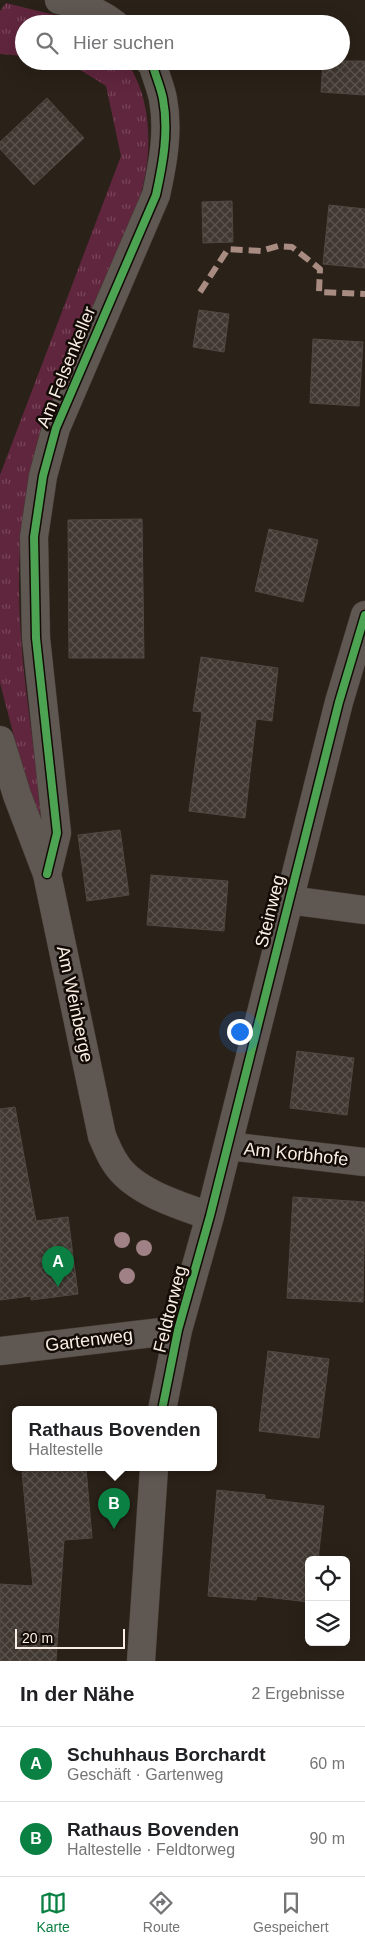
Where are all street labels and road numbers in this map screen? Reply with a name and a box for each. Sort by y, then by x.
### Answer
street label: Am Felsenkeller [33,303,99,431]
street label: Steinweg [251,873,289,949]
street label: Am Weinberge [53,944,97,1064]
street label: Am Korbhofe [243,1139,349,1169]
street label: Feldtorweg [150,1263,190,1355]
street label: Gartenweg [44,1325,134,1355]

